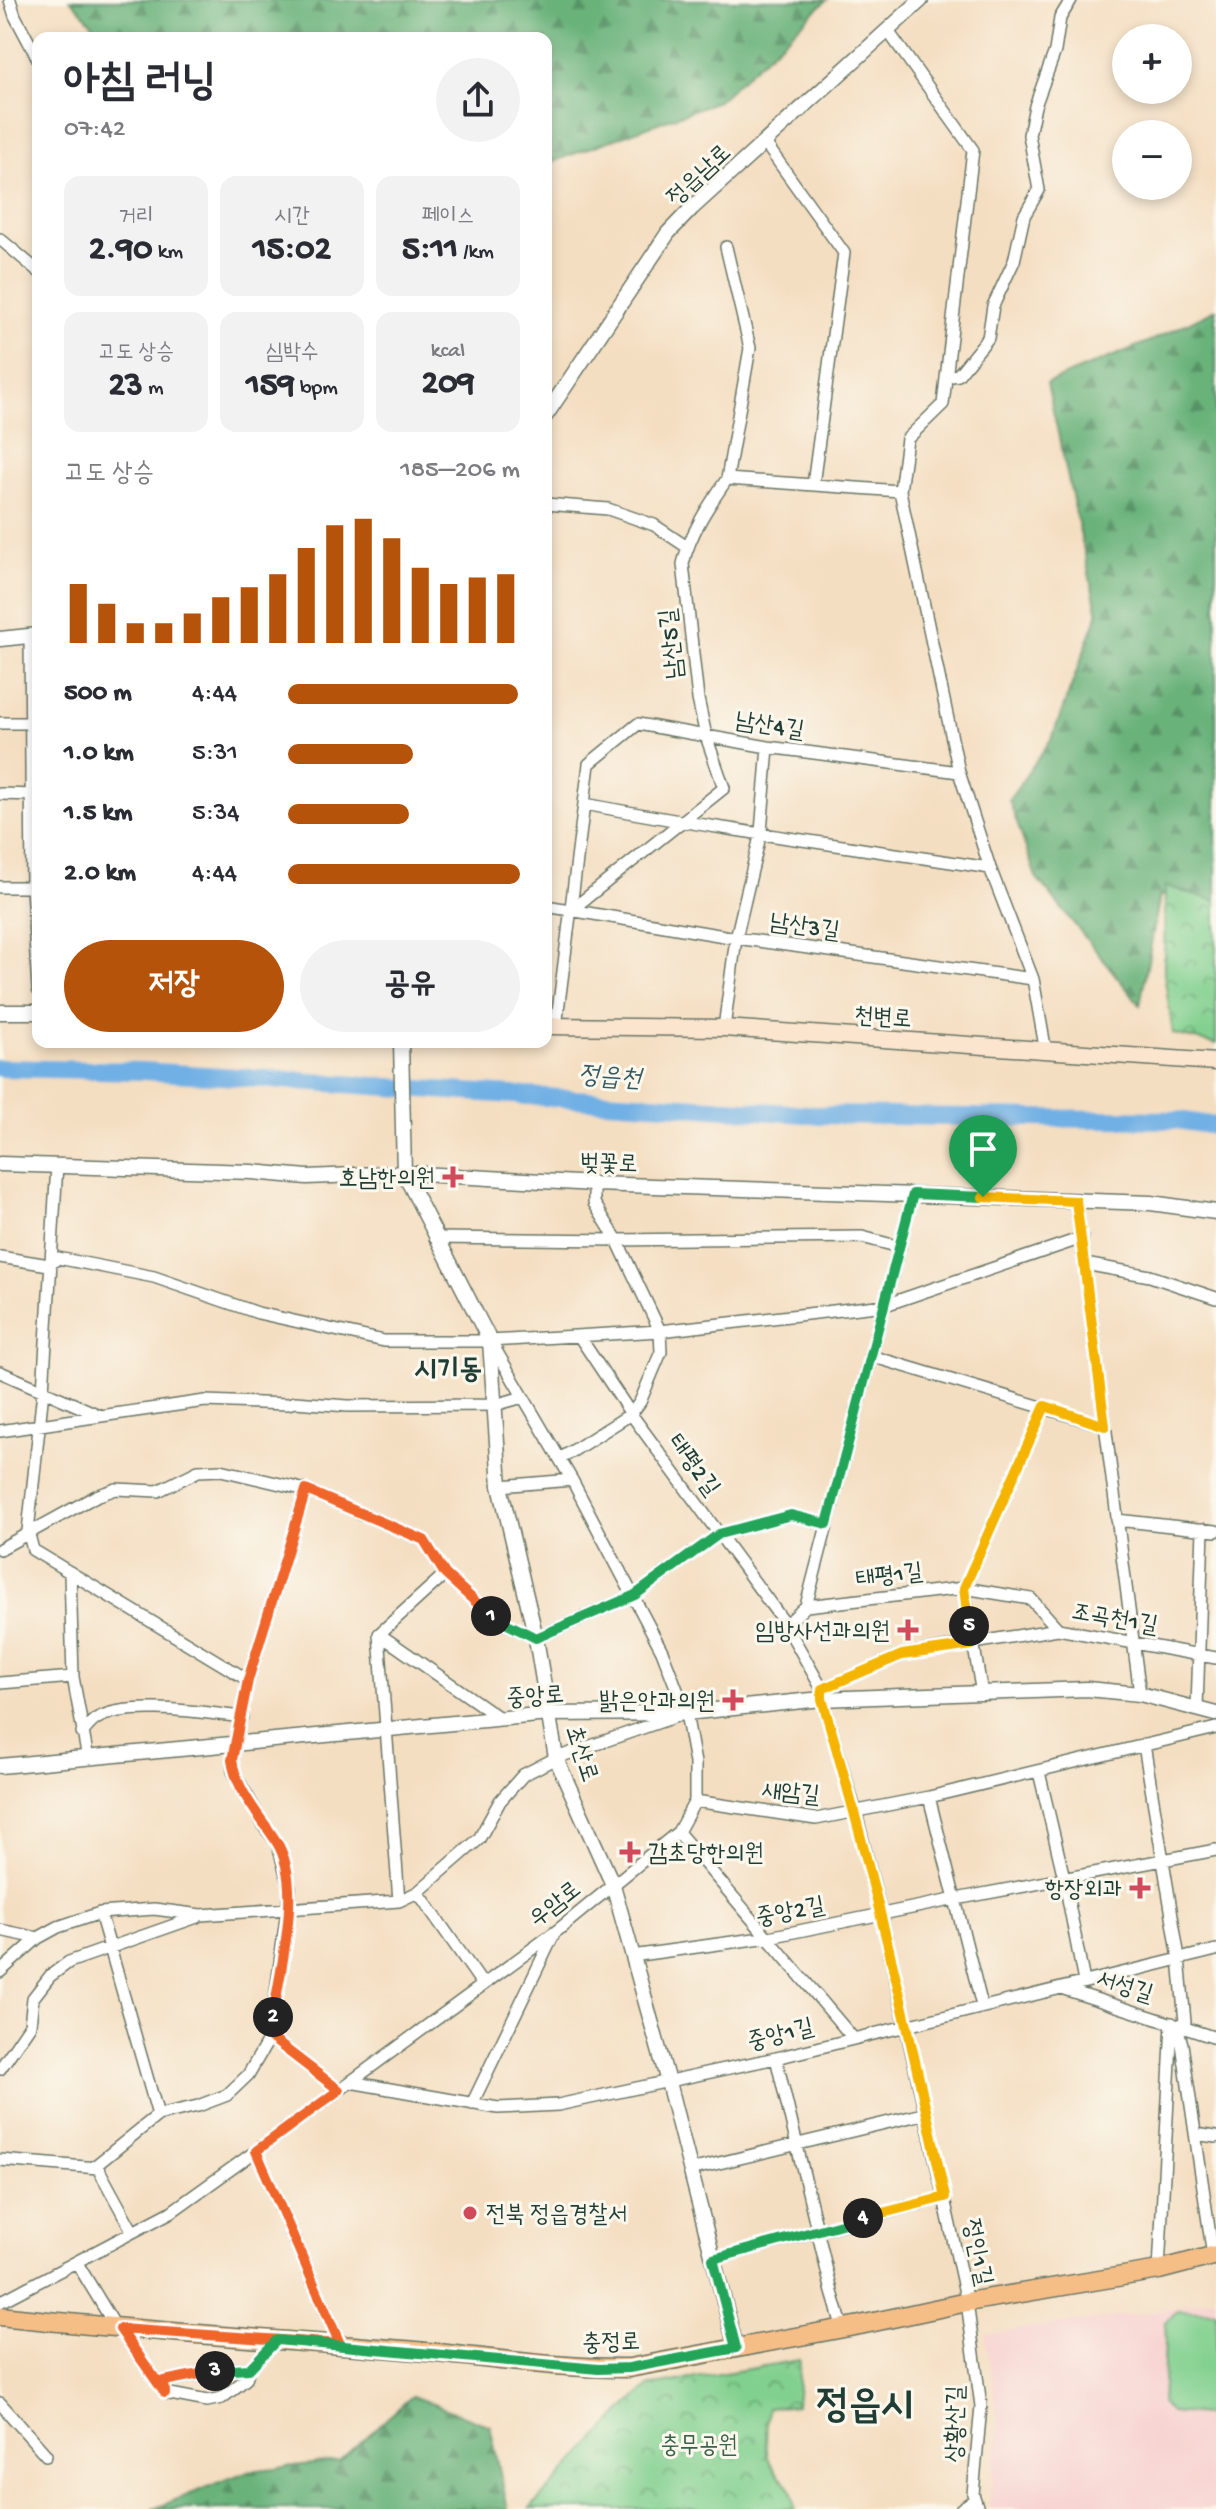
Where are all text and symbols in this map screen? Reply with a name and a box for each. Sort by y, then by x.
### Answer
map controls [1112,24,1192,200]
button: + [1112,24,1192,104]
button: share [436,58,520,142]
text: 아침 러닝 [64,59,216,111]
text: 07:42 [64,115,126,146]
button: − [1112,120,1192,200]
street label: 정읍남로 [662,140,739,214]
text: 거리 [118,205,154,231]
text: 시간 [274,205,310,231]
text: 페이스 [421,205,475,231]
text: 2.90 [89,231,153,271]
text: 15:02 [253,231,331,271]
text: 5:11 [402,231,458,271]
text: km [153,240,183,266]
text: /km [458,240,494,266]
text: kcal [431,339,465,365]
text: 고도 상승 [98,341,174,367]
text: 심박수 [265,341,319,367]
text: 209 [421,365,475,405]
text: 23 [108,367,143,407]
text: 159 [246,367,295,407]
text: m [143,376,164,402]
text: bpm [295,376,338,402]
text: 185–206 m [400,456,520,487]
text: 고도 상승 [64,460,154,491]
street label: 남산5길 [655,607,692,680]
text: 500 m [64,679,132,710]
text: 4:44 [192,679,237,710]
street label: 남산4길 [733,708,806,747]
text: 1.0 km [64,739,134,770]
text: 5:31 [192,739,238,770]
text: 1.5 km [64,799,133,830]
text: 5:34 [192,799,240,830]
text: 2.0 km [64,859,136,890]
text: 4:44 [192,859,237,890]
street label: 남산3길 [768,909,841,948]
button: 저장 [64,940,284,1032]
button: 공유 [300,940,520,1032]
street label: 천변로 [853,1003,913,1036]
water label: 정읍천 [577,1062,645,1097]
pin [949,1115,1017,1197]
icon: arrive [961,1127,1005,1171]
street label: 벚꽃로 [579,1150,638,1181]
place label: 호남한의원 [338,1166,435,1195]
marker: 호남한의원 [442,1166,464,1188]
district label: 시기동 [414,1355,482,1388]
street label: 태평2길 [660,1429,724,1503]
street label: 태평1길 [854,1559,925,1596]
pin: 1 [471,1596,511,1636]
street label: 조곡천1길 [1069,1599,1160,1642]
text: 1 [487,1603,495,1629]
pin: 5 [949,1606,989,1646]
text: 5 [963,1613,975,1639]
place label: 임방사선과의원 [755,1619,890,1648]
marker: 임방사선과의원 [897,1619,919,1641]
street label: 중앙로 [505,1682,565,1715]
place label: 밝은안과의원 [599,1689,715,1718]
marker: 밝은안과의원 [722,1689,744,1711]
street label: 초산로 [557,1722,602,1786]
street label: 새암길 [760,1777,821,1812]
marker: 감초당한의원 [619,1841,641,1863]
place label: 감초당한의원 [648,1841,764,1870]
street label: 우암로 [524,1876,588,1935]
place label: 항장외과 [1045,1877,1122,1906]
marker: 항장외과 [1129,1877,1151,1899]
street label: 중앙2길 [754,1893,828,1934]
street label: 서성길 [1092,1966,1156,2011]
pin: 2 [253,1997,293,2037]
text: 2 [268,2004,278,2030]
street label: 중앙1길 [745,2014,817,2059]
pin: 4 [843,2198,883,2238]
place label: 전북 정읍경찰서 [486,2202,627,2231]
marker: 전북 정읍경찰서 [461,2204,479,2222]
text: 4 [858,2205,868,2231]
street label: 정인1길 [954,2217,997,2289]
street label: 충정로 [582,2329,641,2360]
pin: 3 [195,2351,235,2391]
text: 3 [209,2358,221,2384]
district label: 정읍시 [817,2385,913,2432]
street label: 상황산길 [942,2385,973,2463]
park label: 충무공원 [660,2433,738,2462]

